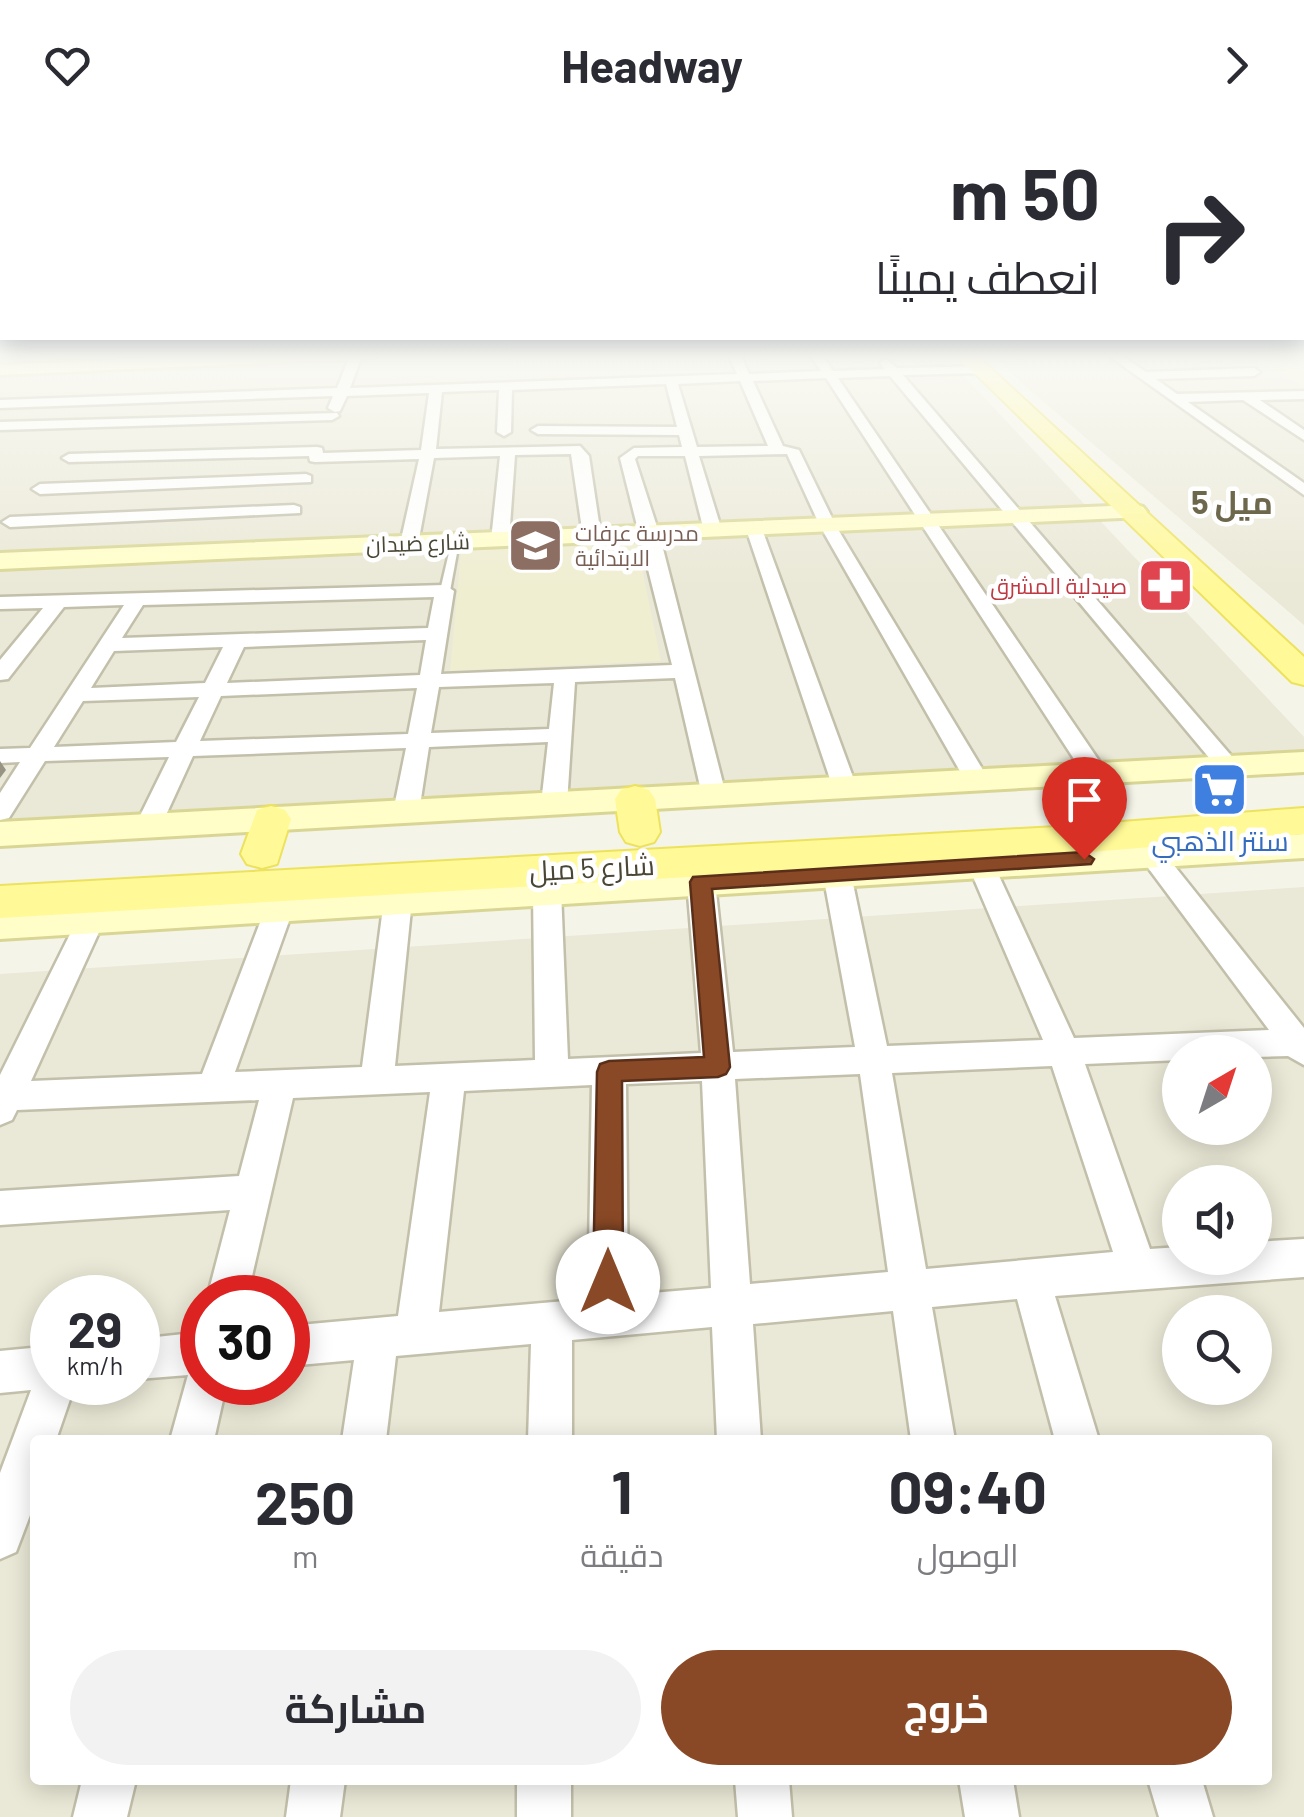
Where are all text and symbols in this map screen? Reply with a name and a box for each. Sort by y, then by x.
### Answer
icon: heart [40,38,95,93]
text: Headway [561,38,743,92]
icon: forward [1209,38,1264,93]
text: 50 m [950,150,1100,234]
icon: right [1135,170,1265,300]
text: انعطف يمينًا [875,249,1100,303]
district label: 5 ميل [1191,482,1273,522]
school or university icon: مدرسة عرفات الابتدائية [506,516,566,576]
place label: مدرسة عرفات الابتدائية [575,519,699,570]
street label: شارع ضيدان [366,527,470,560]
pharmacy icon: صيدلية المشرق [1136,556,1196,616]
place label: صيدلية المشرق [990,572,1127,600]
pin [1042,757,1127,860]
supermarket icon: سنتر الذهبي [1190,760,1250,820]
icon: arrive [1057,772,1112,827]
place label: سنتر الذهبي [1151,823,1289,863]
street label: شارع 5 ميل [528,847,656,890]
north arrow [1162,1035,1272,1145]
map controls [1162,1035,1272,1405]
button: sound [1162,1165,1272,1275]
position arrow [556,1230,660,1334]
speed limit sign: 30 [180,1275,310,1405]
button: search [1162,1295,1272,1405]
text: 29 [68,1298,122,1358]
text: km/h [67,1350,123,1380]
text: 1 [611,1454,633,1526]
text: 09:40 [889,1454,1047,1526]
text: 250 [255,1465,355,1537]
text: دقيقة [580,1535,664,1573]
text: الوصول [917,1535,1019,1573]
text: m [292,1536,318,1574]
button: مشاركة [70,1650,641,1765]
button: خروج [661,1650,1232,1765]

